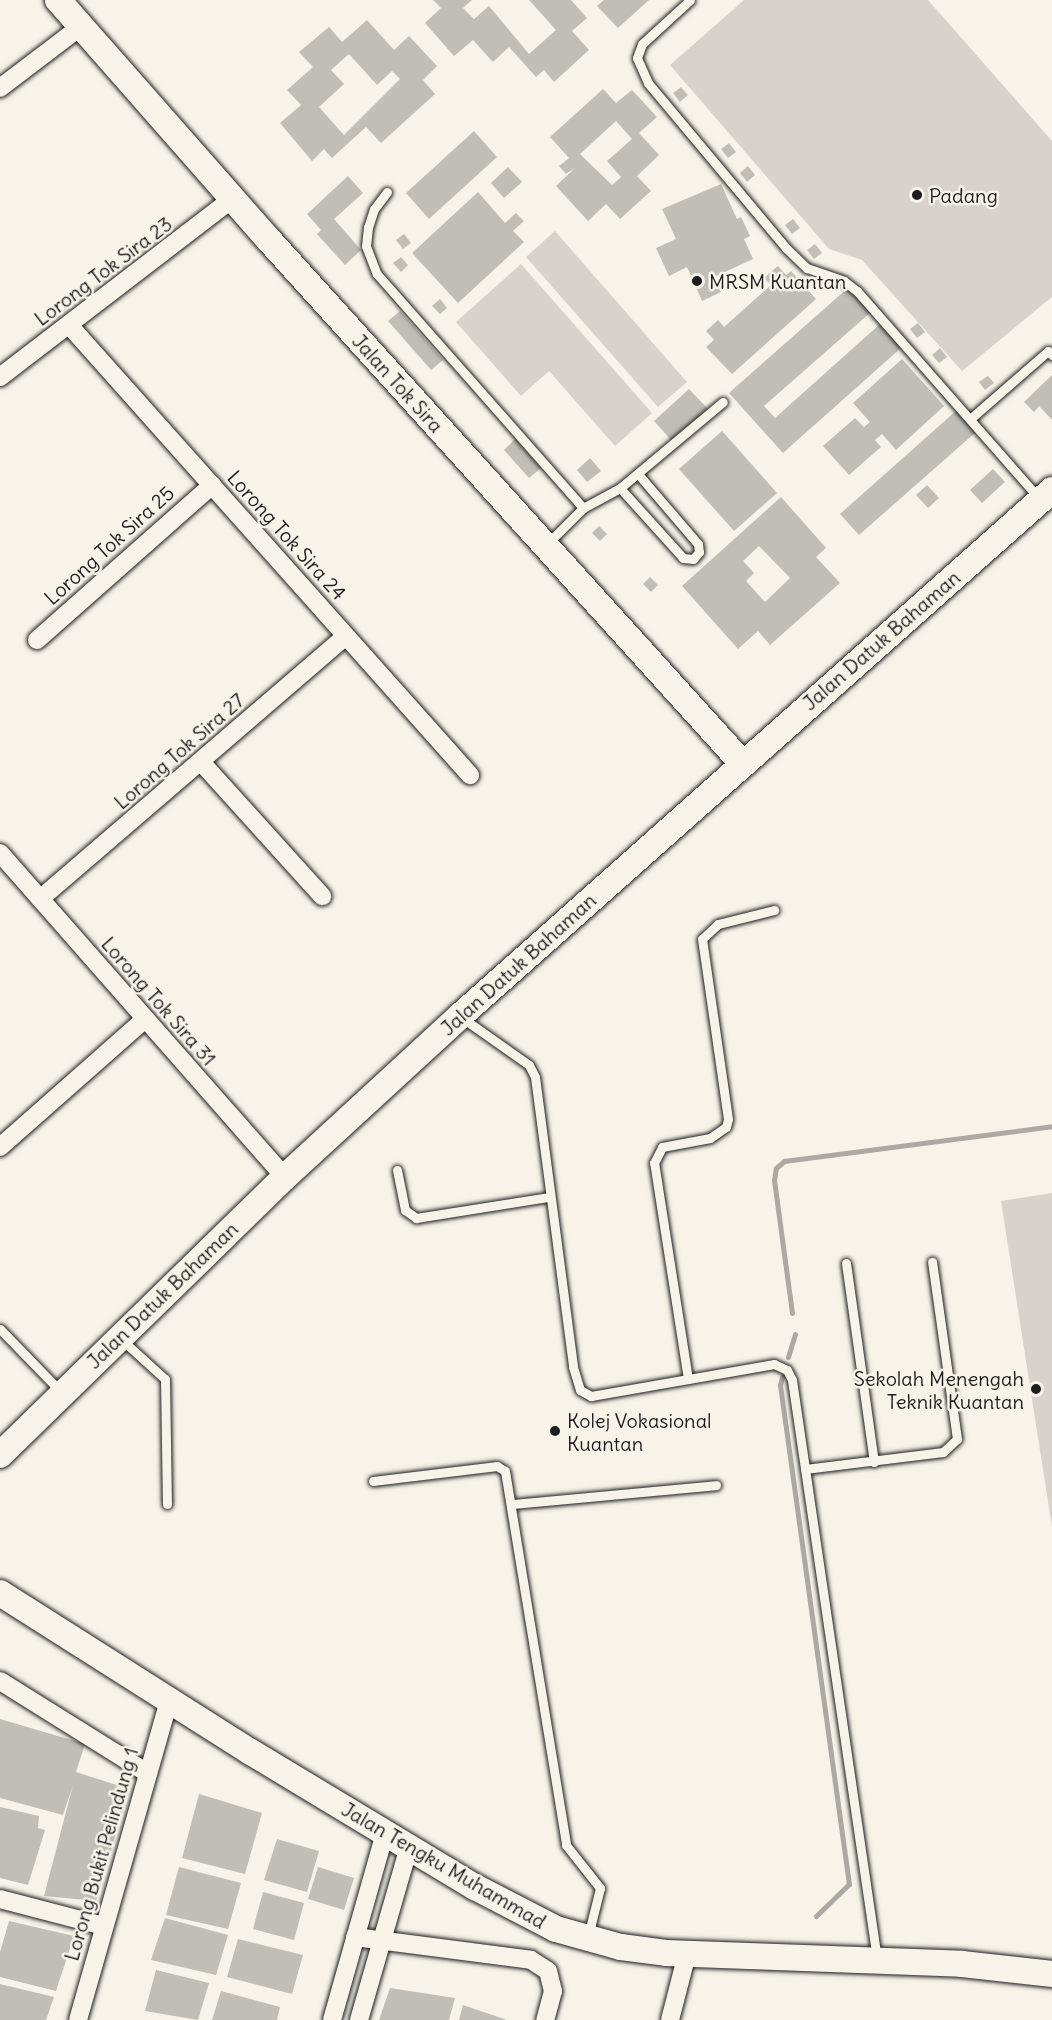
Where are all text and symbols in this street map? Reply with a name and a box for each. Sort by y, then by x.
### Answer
place label: Padang [929,183,998,207]
marker: Padang [910,188,924,202]
street label: Lorong Tok Sira 23 [29,211,177,331]
place label: MRSM Kuantan [709,269,846,293]
marker: MRSM Kuantan [690,274,704,288]
street label: Jalan Tok Sira [348,329,448,437]
street label: Lorong Tok Sira 24 [223,465,351,605]
street label: Lorong Tok Sira 25 [39,480,179,610]
street label: Jalan Datuk Bahaman [797,565,965,715]
street label: Lorong Tok Sira 27 [109,688,249,814]
street label: Jalan Datuk Bahaman [435,888,601,1040]
street label: Lorong Tok Sira 31 [97,932,221,1070]
street label: Jalan Datuk Bahaman [81,1217,243,1373]
place label: Sekolah Menengah Teknik Kuantan [854,1366,1024,1413]
marker: Sekolah Menengah Teknik Kuantan [1029,1382,1043,1396]
place label: Kolej Vokasional Kuantan [567,1408,712,1455]
marker: Kolej Vokasional Kuantan [548,1424,562,1438]
street label: Lorong Bukit Pelindung 1 [59,1744,143,1964]
street label: Jalan Tengku Muhammad [338,1797,550,1933]

